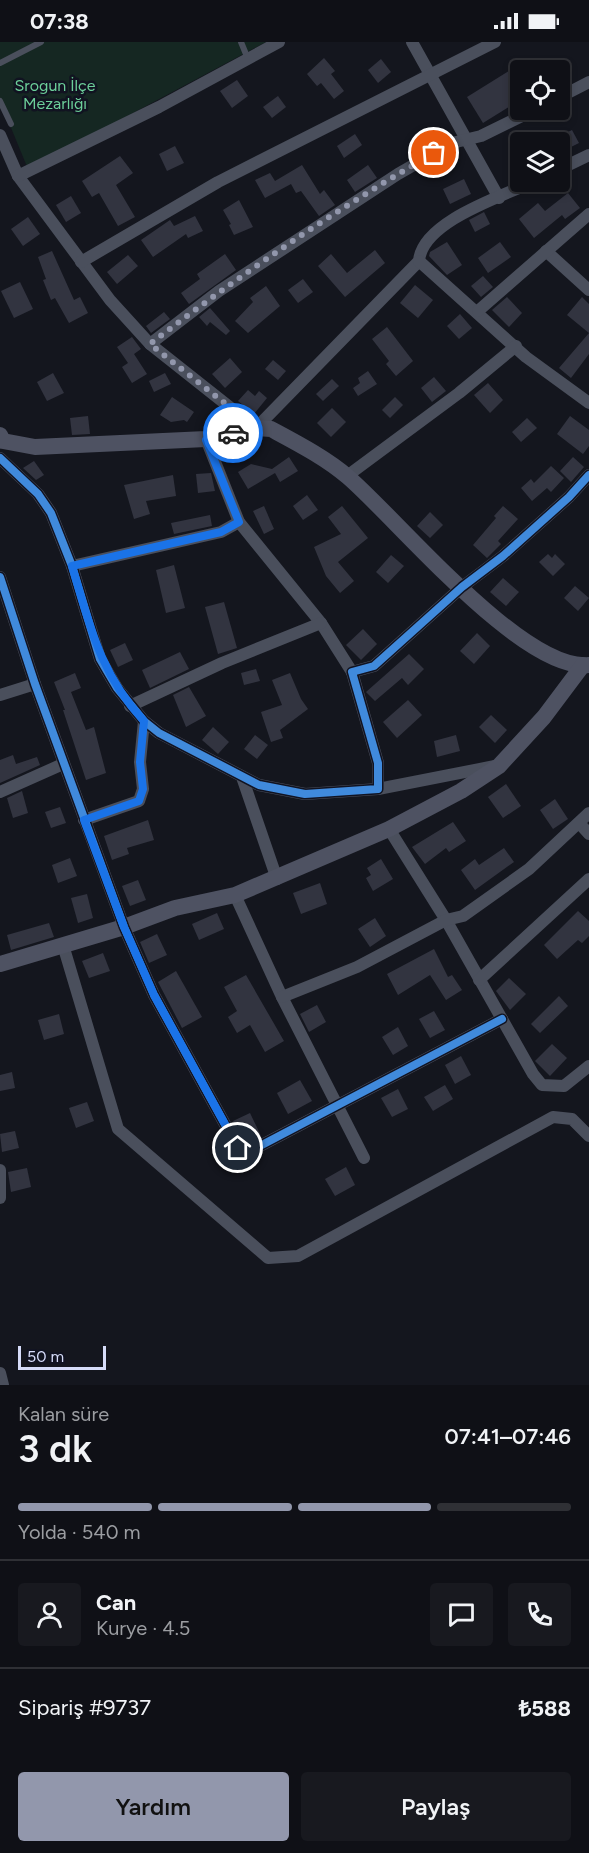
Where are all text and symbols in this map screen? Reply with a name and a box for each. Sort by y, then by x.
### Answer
text: 07:38 [30,8,89,35]
map controls [510,60,570,192]
button: locate [510,60,570,120]
park label: Srogun İlçe Mezarlığı [15,76,96,113]
pin [408,127,459,178]
button: layers [510,132,570,192]
icon: bag [417,136,450,169]
courier [203,403,263,463]
icon: car [217,417,250,450]
pin [212,1122,263,1173]
icon: home [221,1131,254,1164]
scale bar [18,1343,106,1370]
text: 50 m [27,1347,64,1366]
text: Kalan süre [18,1402,109,1426]
text: 07:41–07:46 [445,1423,571,1450]
text: 3 dk [18,1425,92,1472]
text: Yolda · 540 m [18,1520,140,1544]
button: person [18,1583,81,1646]
button: chat [430,1583,493,1646]
button: phone [508,1583,571,1646]
text: Can [96,1589,136,1616]
text: Kurye · 4.5 [96,1616,190,1640]
text: Sipariş #9737 [18,1694,151,1721]
text: ₺588 [519,1695,571,1722]
button: Yardım [18,1772,289,1841]
button: Paylaş [301,1772,571,1841]

